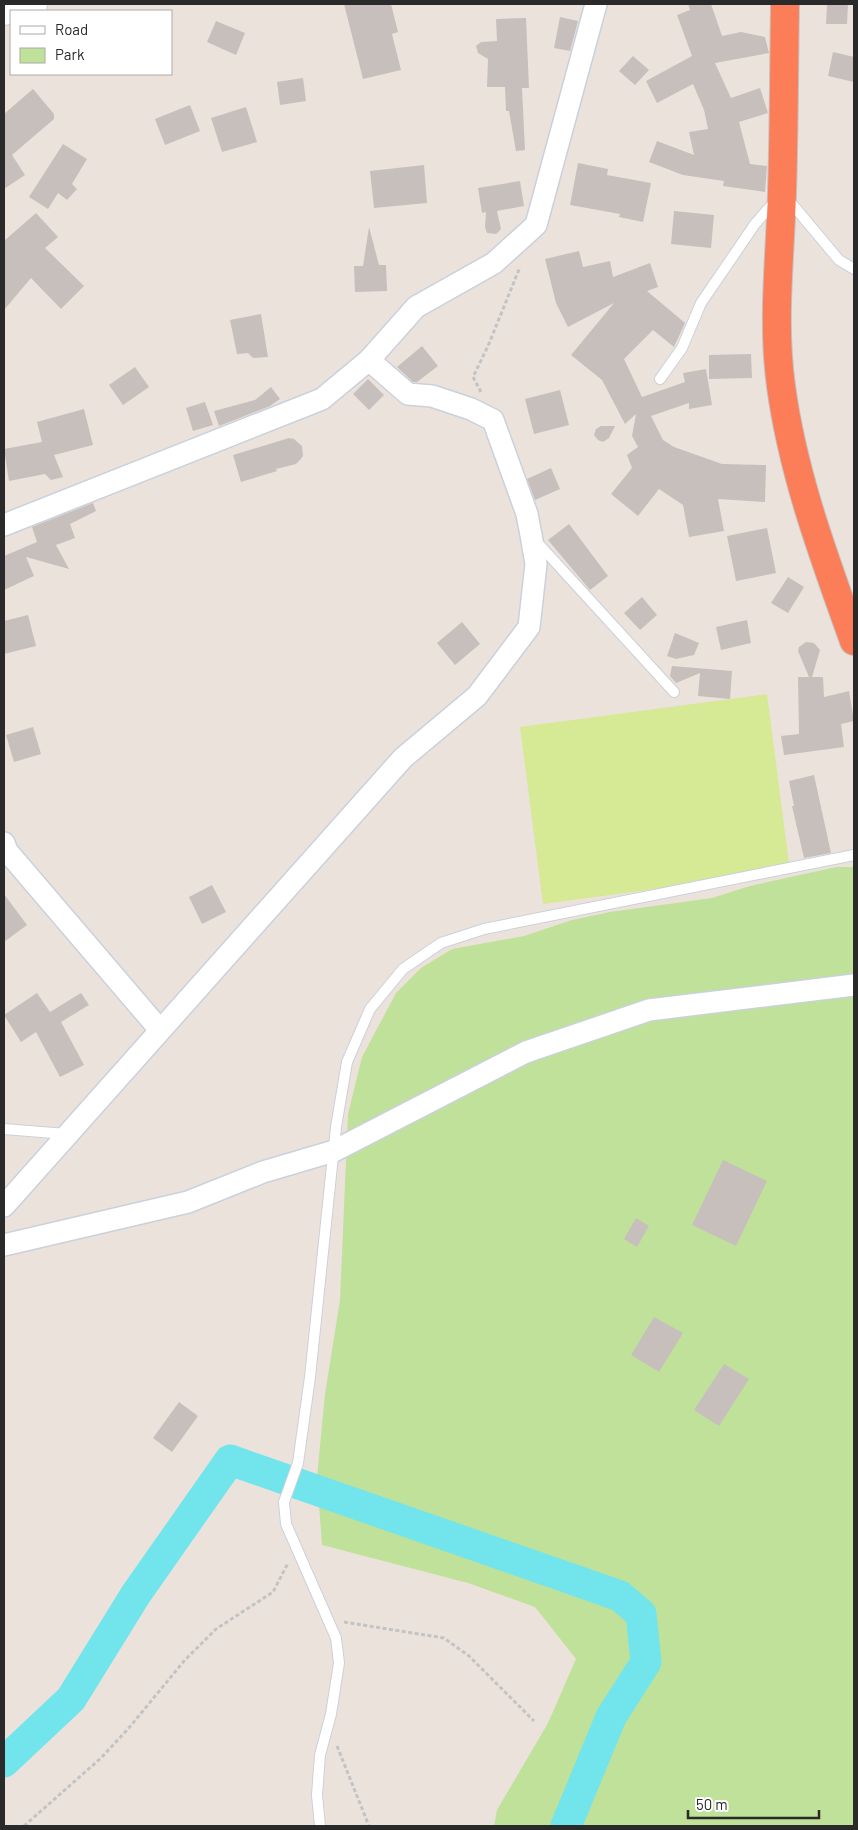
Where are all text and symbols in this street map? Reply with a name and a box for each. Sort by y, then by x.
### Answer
legend [10,10,172,75]
text: Road [55,20,88,38]
text: Park [55,45,85,63]
scale bar [688,1788,819,1820]
text: 50 m [696,1795,728,1813]

